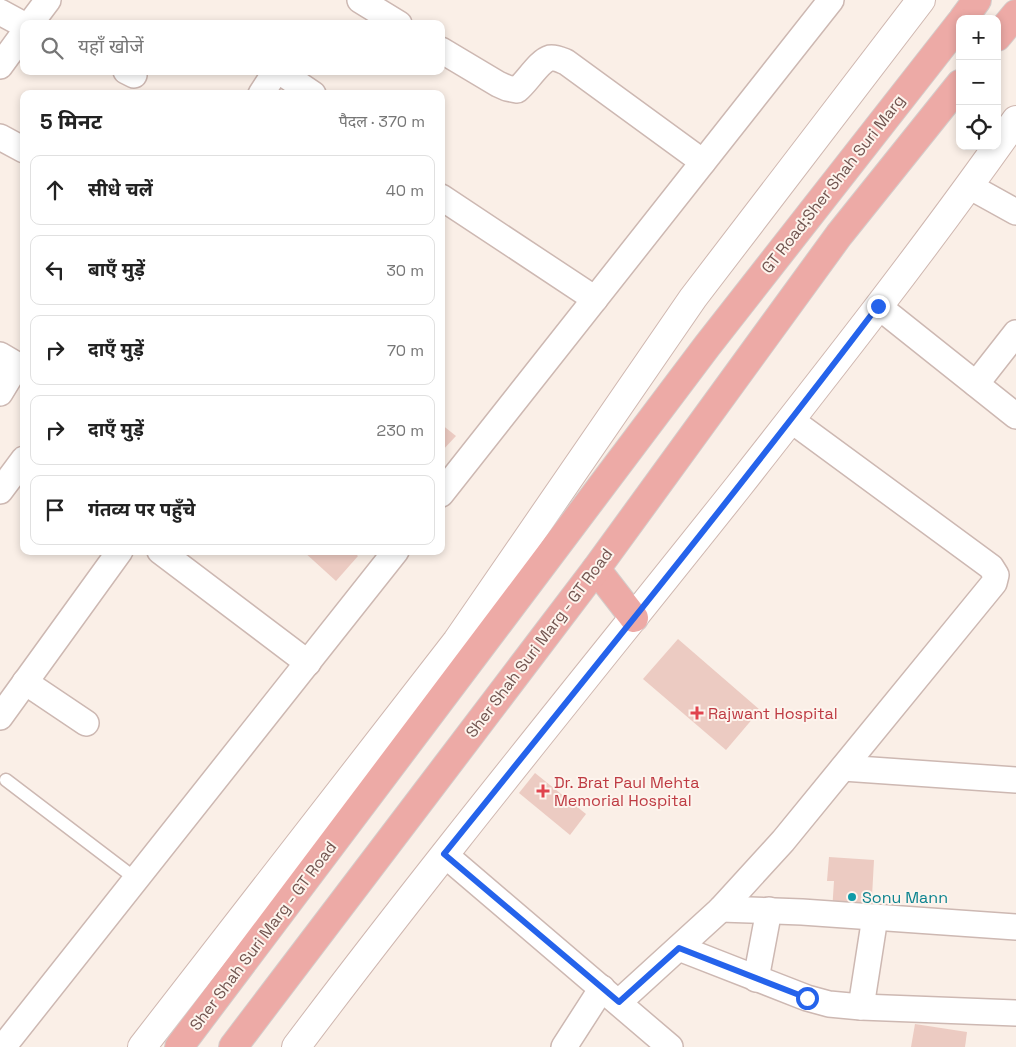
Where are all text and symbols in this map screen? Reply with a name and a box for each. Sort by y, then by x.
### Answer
map controls [956,15,1001,150]
button: + [956,15,1001,60]
search box [20,20,445,75]
icon: search [38,34,66,62]
text: यहाँ खोजें [78,34,143,59]
button: − [956,60,1001,105]
street label: GT Road;Sher Shah Suri Marg [757,90,909,278]
button: locate [956,105,1001,150]
text: 5 मिनट [40,108,102,135]
text: पैदल · 370 m [339,111,425,132]
icon: ahead [41,176,69,204]
text: सीधे चलें [88,177,153,202]
text: 40 m [386,180,424,201]
icon: left [41,256,69,284]
text: बाएँ मुड़ें [88,257,145,282]
text: 30 m [386,260,424,281]
route end [867,295,890,318]
icon: right [41,336,69,364]
text: दाएँ मुड़ें [88,337,144,362]
text: 70 m [387,340,424,361]
icon: right [41,416,69,444]
text: दाएँ मुड़ें [88,417,144,442]
text: 230 m [377,420,424,441]
icon: arrive [41,496,69,524]
text: गंतव्य पर पहुँचे [88,497,195,522]
street label: Sher Shah Suri Marg - GT Road [461,544,617,742]
place label: Rajwant Hospital [708,703,838,724]
marker: Rajwant Hospital [690,706,704,720]
place label: Dr. Brat Paul Mehta Memorial Hospital [554,772,699,811]
marker: Dr. Brat Paul Mehta Memorial Hospital [536,784,550,798]
street label: Sher Shah Suri Marg - GT Road [185,837,341,1035]
place label: Sonu Mann [862,887,948,908]
marker: Sonu Mann [846,891,858,903]
route start [796,987,819,1010]

